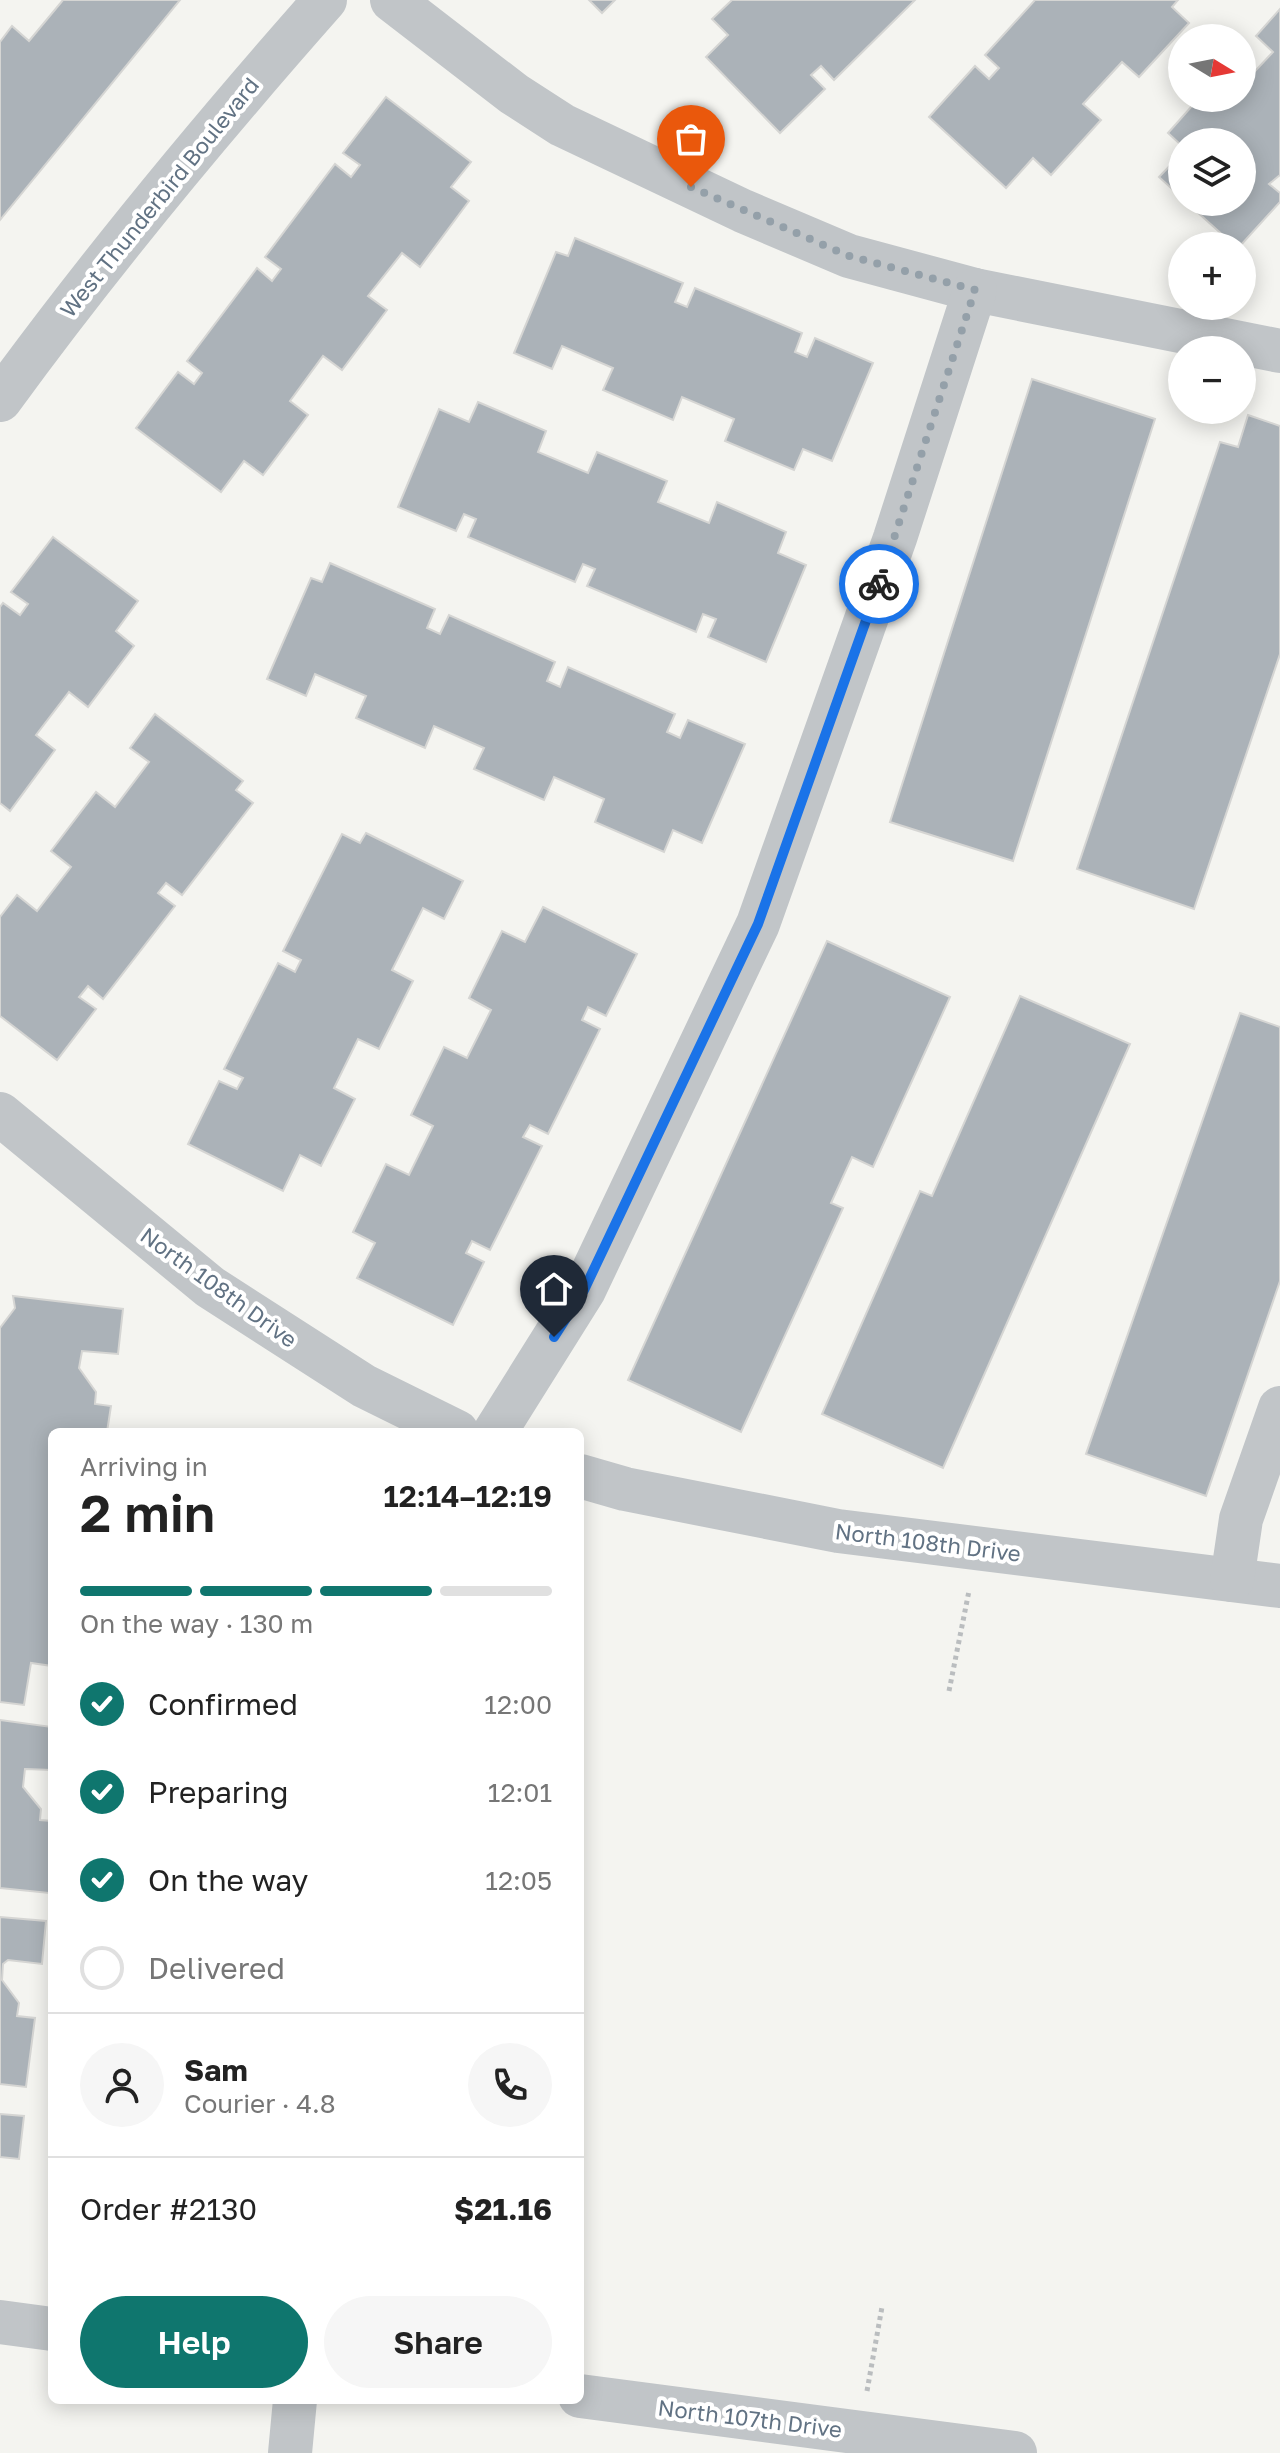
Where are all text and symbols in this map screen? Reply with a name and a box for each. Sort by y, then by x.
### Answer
north arrow [1168,24,1256,112]
map controls [1168,24,1256,424]
street label: West Thunderbird Boulevard [54,72,264,322]
pin [657,105,725,187]
icon: bag [669,117,713,161]
button: layers [1168,128,1256,216]
button: + [1168,232,1256,320]
button: − [1168,336,1256,424]
courier [839,544,919,624]
icon: bike [857,562,901,606]
street label: North 108th Drive [135,1221,303,1353]
pin [520,1255,588,1337]
icon: home [532,1267,576,1311]
text: Arriving in [80,1451,208,1482]
text: 12:14–12:19 [384,1478,552,1514]
text: 2 min [80,1481,215,1543]
street label: North 108th Drive [834,1517,1022,1567]
text: On the way · 130 m [80,1608,313,1639]
icon: check [80,1682,124,1726]
text: Confirmed [148,1686,298,1722]
text: 12:00 [484,1689,552,1720]
icon: check [80,1770,124,1814]
text: Preparing [148,1774,289,1810]
text: 12:01 [488,1777,552,1808]
icon: check [80,1858,124,1902]
text: On the way [148,1862,308,1898]
text: 12:05 [485,1865,552,1896]
text: Delivered [148,1950,285,1986]
button: person [80,2043,164,2127]
button: phone [468,2043,552,2127]
text: Sam [184,2052,248,2088]
text: Courier · 4.8 [184,2088,336,2119]
text: Order #2130 [80,2191,257,2227]
text: $21.16 [454,2191,552,2227]
button: Help [80,2296,308,2388]
button: Share [324,2296,552,2388]
street label: North 107th Drive [656,2393,844,2443]

